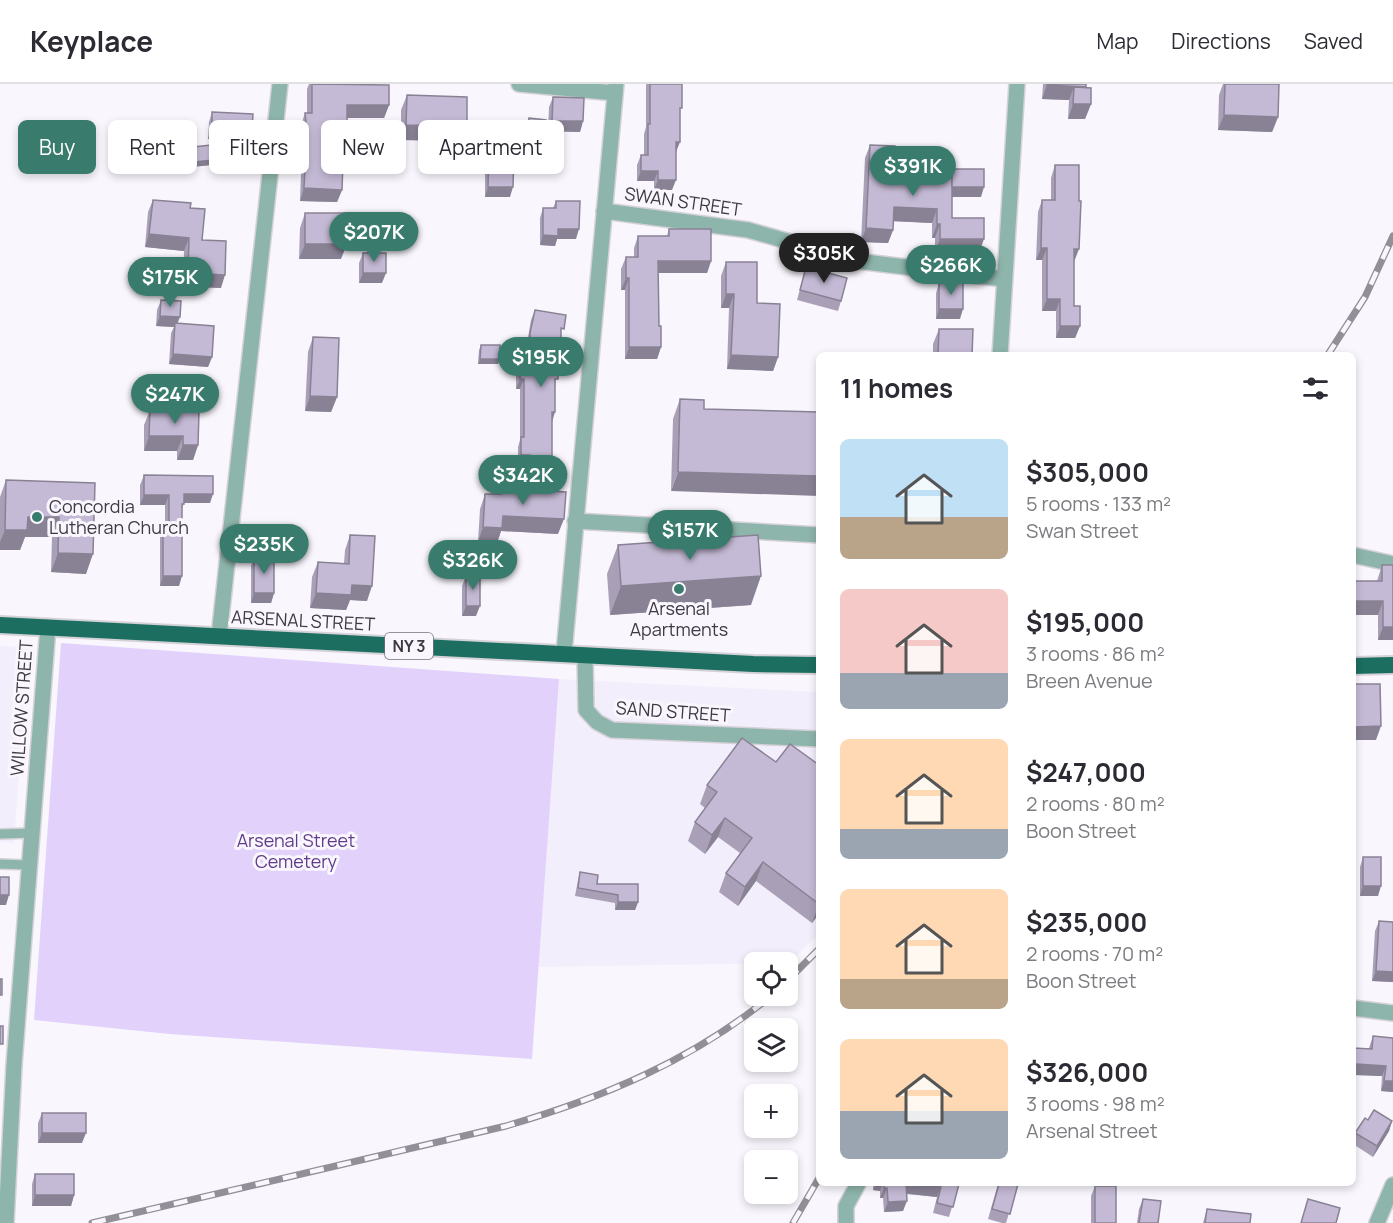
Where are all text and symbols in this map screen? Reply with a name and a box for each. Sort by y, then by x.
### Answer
text: Keyplace [30,22,153,60]
text: Map [1097,27,1138,55]
text: Directions [1171,27,1271,55]
text: Saved [1304,27,1363,55]
chip: Buy [18,120,96,174]
chip: Rent [108,120,197,174]
chip: Filters [209,120,309,174]
chip: New [321,120,406,174]
chip: Apartment [418,120,564,174]
pin: $391K [871,146,955,197]
text: $391K [884,152,942,179]
street label: SWAN STREET [623,181,744,221]
pin: $207K [332,212,416,263]
text: $207K [343,218,405,245]
pin: $305K [782,233,866,284]
text: $305K [793,239,855,266]
pin: $266K [909,245,993,296]
text: $266K [920,251,982,278]
pin: $175K [128,257,212,308]
text: $175K [142,263,198,290]
pin: $195K [499,337,583,388]
text: $195K [512,343,570,370]
text: 11 homes [840,370,953,406]
icon: filters [1299,372,1332,405]
pin: $247K [133,374,217,425]
text: $247K [145,380,205,407]
text: $305,000 [1026,454,1149,490]
pin: $342K [481,455,565,506]
text: $342K [492,461,554,488]
icon: home [888,463,960,535]
text: 5 rooms · 133 m² [1026,490,1171,517]
place label: Concordia Lutheran Church [49,494,189,539]
marker: Concordia Lutheran Church [30,510,44,524]
pin: $157K [648,510,732,561]
text: $157K [662,516,718,543]
text: Swan Street [1026,517,1139,544]
pin: $235K [222,524,306,575]
text: $235K [234,530,294,557]
pin: $326K [431,540,515,591]
text: $326K [442,546,504,573]
marker: Arsenal Apartments [672,582,686,596]
place label: Arsenal Apartments [630,596,728,641]
street label: ARSENAL STREET [230,604,376,636]
text: $195,000 [1026,604,1144,640]
icon: home [888,613,960,685]
road number: NY 3 [385,633,433,659]
street label: WILLOW STREET [4,639,38,777]
text: 3 rooms · 86 m² [1026,640,1165,667]
text: Breen Avenue [1026,667,1153,694]
street label: SAND STREET [615,695,732,727]
text: $247,000 [1026,754,1146,790]
icon: home [888,763,960,835]
text: 2 rooms · 80 m² [1026,790,1165,817]
text: Boon Street [1026,817,1137,844]
park label: Arsenal Street Cemetery [237,828,355,873]
text: $235,000 [1026,904,1147,940]
icon: home [888,913,960,985]
text: 2 rooms · 70 m² [1026,940,1163,967]
map controls [744,952,798,1204]
button: locate [744,952,798,1006]
text: Boon Street [1026,967,1137,994]
button: layers [744,1018,798,1072]
text: $326,000 [1026,1054,1148,1090]
icon: home [888,1063,960,1135]
button: + [744,1084,798,1138]
text: 3 rooms · 98 m² [1026,1090,1165,1117]
text: Arsenal Street [1026,1117,1158,1144]
button: − [744,1150,798,1204]

